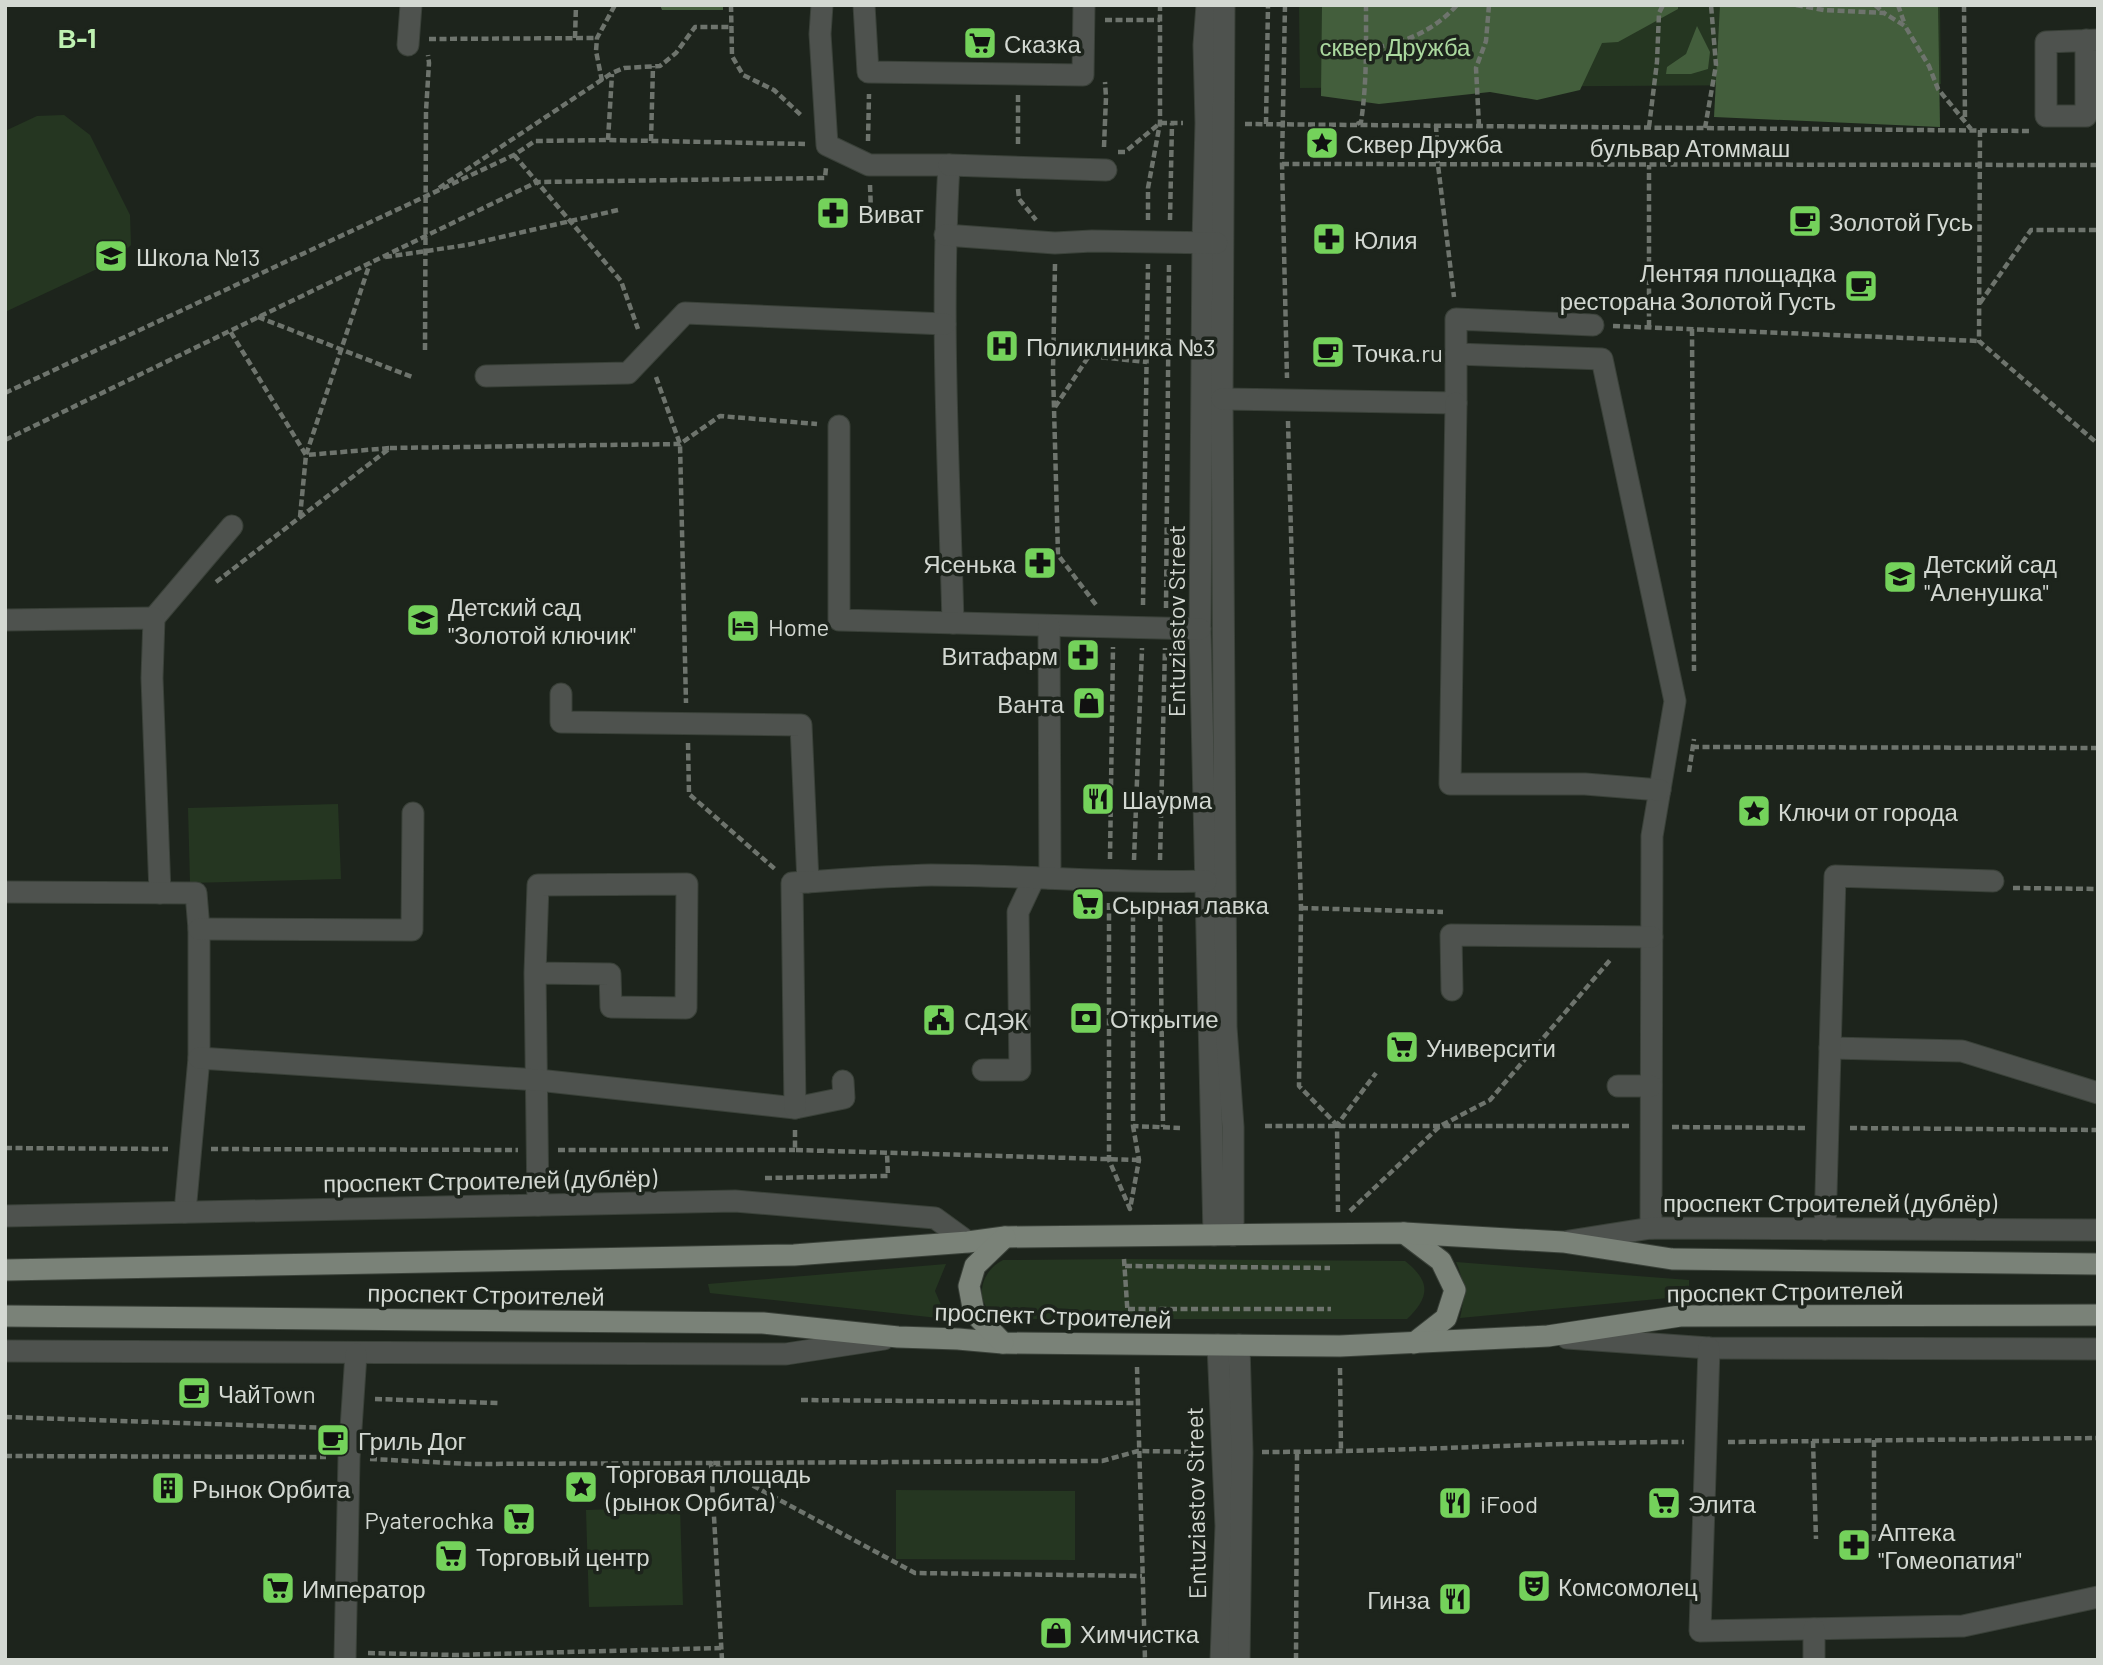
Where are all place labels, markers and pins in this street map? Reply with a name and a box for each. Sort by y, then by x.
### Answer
supermarket icon: Сказка [961,24,999,62]
place label: Сказка [1004,29,1081,58]
place icon: Сквер Дружба [1303,124,1341,162]
place label: Сквер Дружба [1346,129,1503,158]
pharmacy icon: Виват [814,194,852,232]
place label: Виват [858,199,924,228]
cafe icon: Золотой Гусь [1786,202,1824,240]
place label: Золотой Гусь [1829,207,1973,236]
pharmacy icon: Юлия [1310,220,1348,258]
place label: Юлия [1354,225,1418,254]
school or university icon: Школа №13 [92,237,130,275]
place label: Школа №13 [136,242,260,271]
place label: Лентяя площадка ресторана Золотой Густь [1560,258,1837,315]
cafe icon: Лентяя площадка ресторана Золотой Густь [1842,267,1880,305]
hospital icon: Поликлиника №3 [983,327,1021,365]
place label: Поликлиника №3 [1026,332,1216,361]
cafe icon: Точка.ru [1309,333,1347,371]
place label: Точка.ru [1352,338,1443,367]
pharmacy icon: Ясенька [1021,544,1059,582]
place label: Ясенька [923,549,1017,578]
place label: Детский сад "Аленушка" [1924,549,2057,606]
school or university icon: Детский сад "Аленушка" [1881,558,1919,596]
place label: Детский сад "Золотой ключик" [448,592,636,649]
school or university icon: Детский сад "Золотой ключик" [404,601,442,639]
hotel icon: Home [724,607,762,645]
place label: Home [768,612,829,641]
pharmacy icon: Витафарм [1064,636,1102,674]
place label: Витафарм [942,641,1058,670]
shop icon: Ванта [1070,684,1108,722]
place label: Ванта [997,689,1065,718]
restaurant icon: Шаурма [1079,780,1117,818]
place label: Шаурма [1122,785,1213,814]
place icon: Ключи от города [1735,792,1773,830]
place label: Ключи от города [1778,797,1959,826]
supermarket icon: Сырная лавка [1069,885,1107,923]
place label: Сырная лавка [1112,890,1269,919]
bank icon: Открытие [1067,999,1105,1037]
public building icon: СДЭК [920,1001,958,1039]
place label: Открытие [1110,1004,1219,1033]
place label: СДЭК [964,1006,1028,1035]
supermarket icon: Университи [1383,1028,1421,1066]
place label: Университи [1426,1033,1556,1062]
cafe icon: ЧайTown [175,1374,213,1412]
place label: ЧайTown [218,1379,316,1408]
cafe icon: Гриль Дог [314,1421,352,1459]
place label: Гриль Дог [358,1426,467,1455]
place label: Торговая площадь (рынок Орбита) [605,1459,811,1516]
place icon: Торговая площадь (рынок Орбита) [562,1468,600,1506]
building icon: Рынок Орбита [149,1469,187,1507]
place label: Рынок Орбита [192,1474,351,1503]
restaurant icon: iFood [1436,1484,1474,1522]
supermarket icon: Элита [1645,1484,1683,1522]
place label: iFood [1480,1489,1538,1518]
place label: Элита [1688,1489,1757,1518]
supermarket icon: Pyaterochka [500,1500,538,1538]
place label: Pyaterochka [364,1505,494,1534]
place label: Аптека "Гомеопатия" [1878,1517,2022,1574]
pharmacy icon: Аптека "Гомеопатия" [1835,1526,1873,1564]
supermarket icon: Торговый центр [432,1537,470,1575]
place label: Торговый центр [476,1542,650,1571]
theatre icon: Комсомолец [1515,1567,1553,1605]
supermarket icon: Император [259,1569,297,1607]
place label: Комсомолец [1558,1572,1698,1601]
place label: Император [302,1574,426,1603]
restaurant icon: Гинза [1436,1580,1474,1618]
place label: Гинза [1367,1585,1431,1614]
shop icon: Химчистка [1037,1614,1075,1652]
place label: Химчистка [1080,1619,1200,1648]

